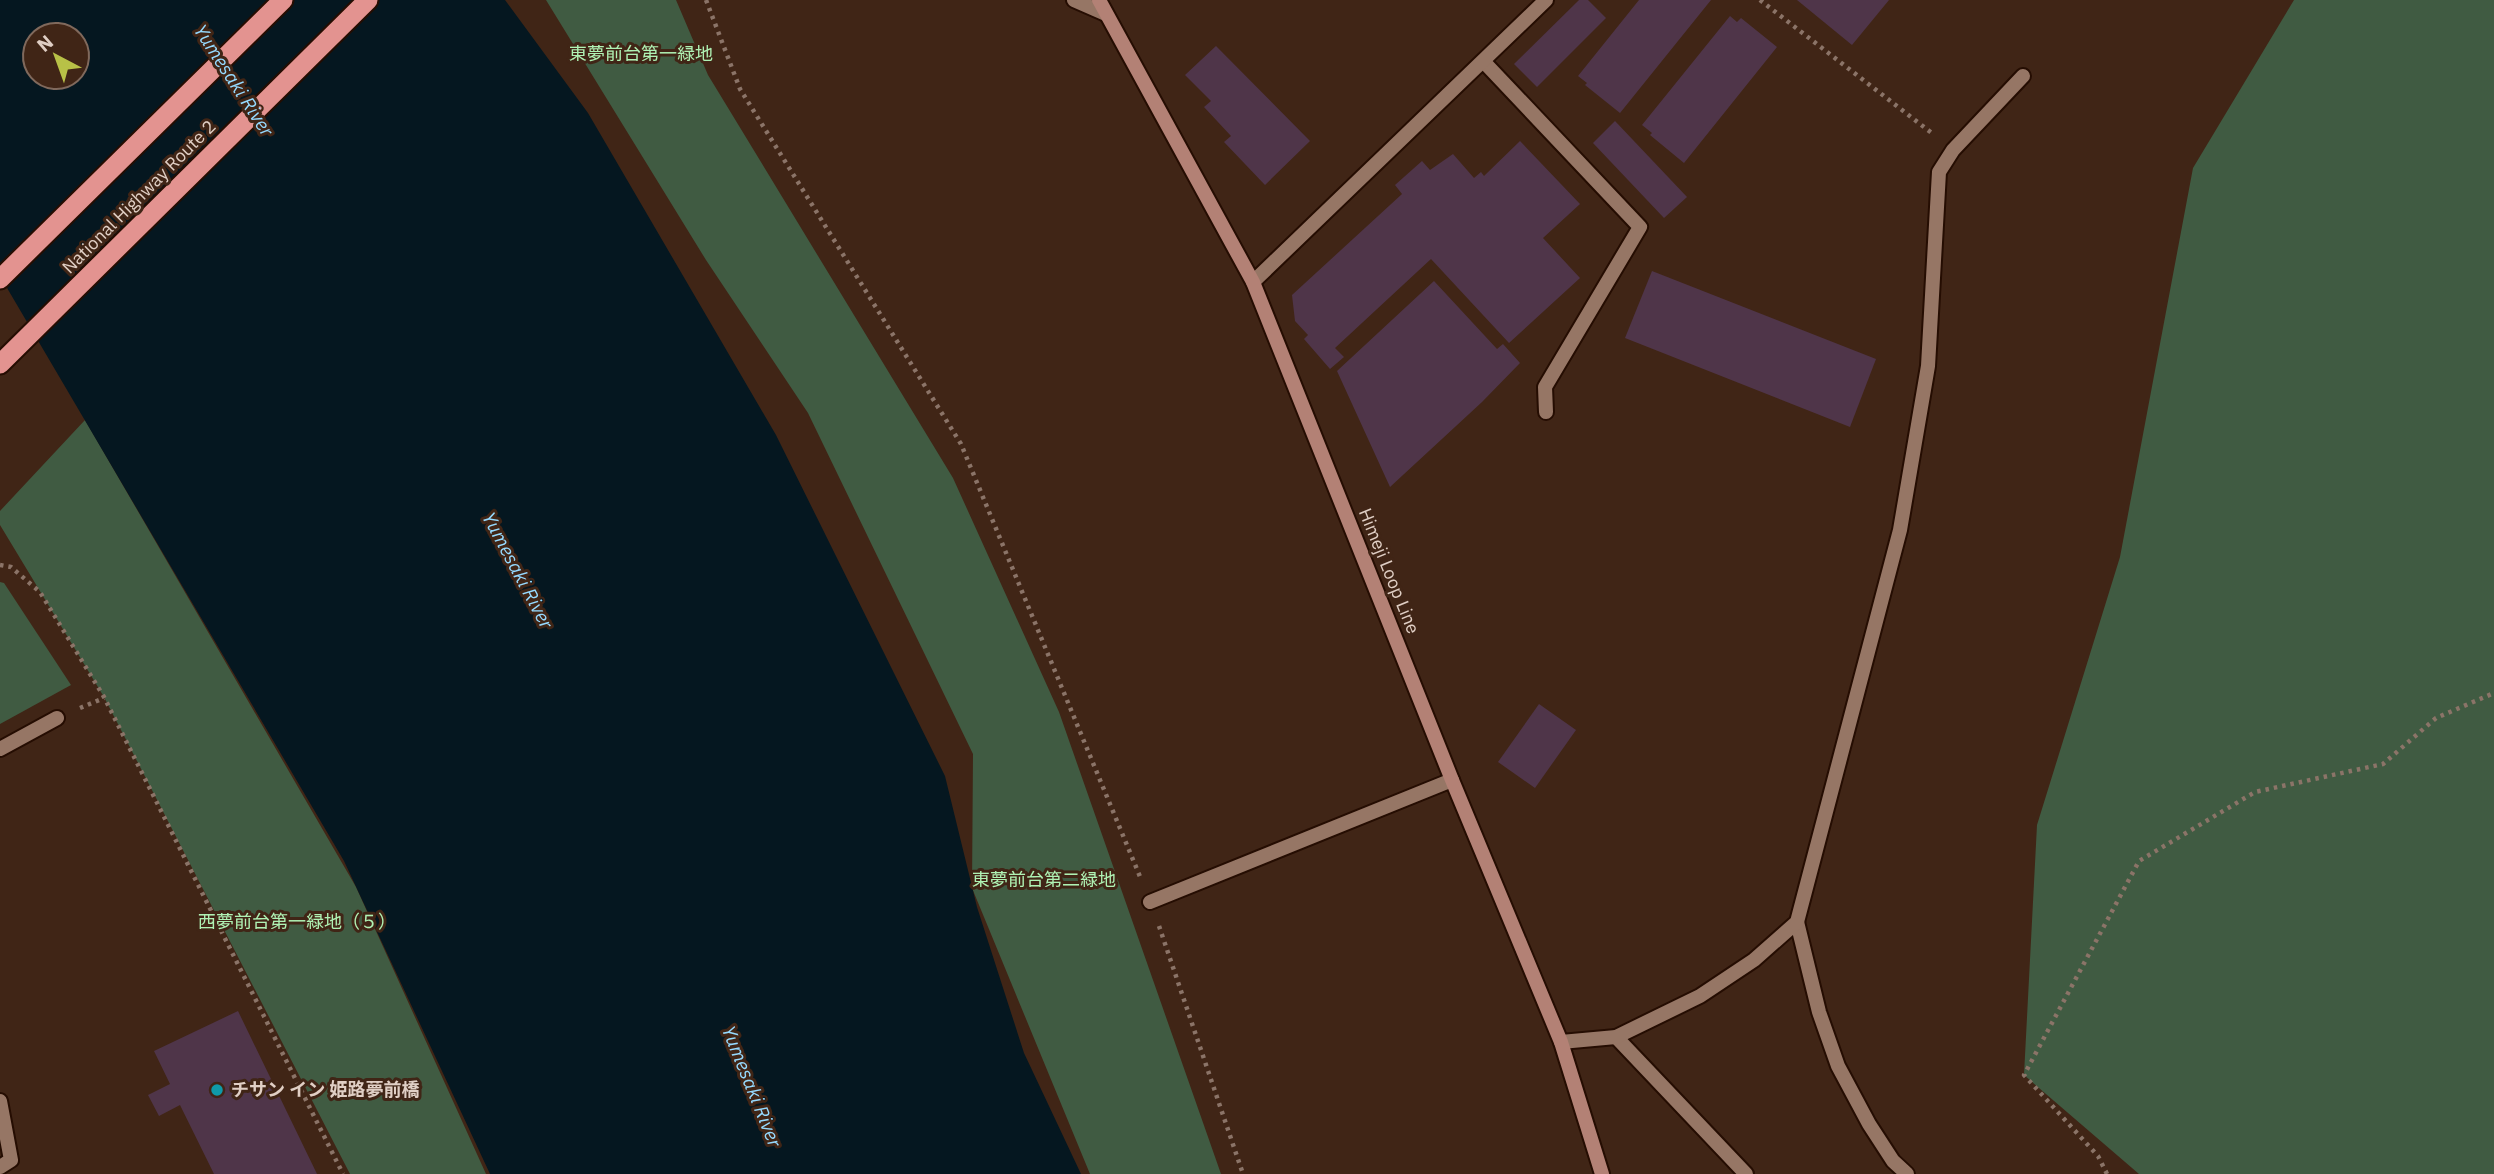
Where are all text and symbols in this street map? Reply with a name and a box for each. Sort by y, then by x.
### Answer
water label: Yumesaki River [189,19,280,141]
north arrow [21,21,91,91]
text: N [32,30,58,57]
park label: 東夢前台第一緑地 [569,42,713,65]
street label: National Highway Route 2 [57,115,220,278]
street label: Himeji Loop Line [1354,505,1425,637]
water label: Yumesaki River [477,507,559,633]
park label: 東夢前台第二緑地 [972,868,1116,891]
park label: 西夢前台第一緑地（５） [198,910,396,933]
water label: Yumesaki River [717,1022,788,1151]
place label: チサン イン 姫路夢前橋 [231,1078,420,1101]
marker: チサン イン 姫路夢前橋 [209,1082,225,1098]

